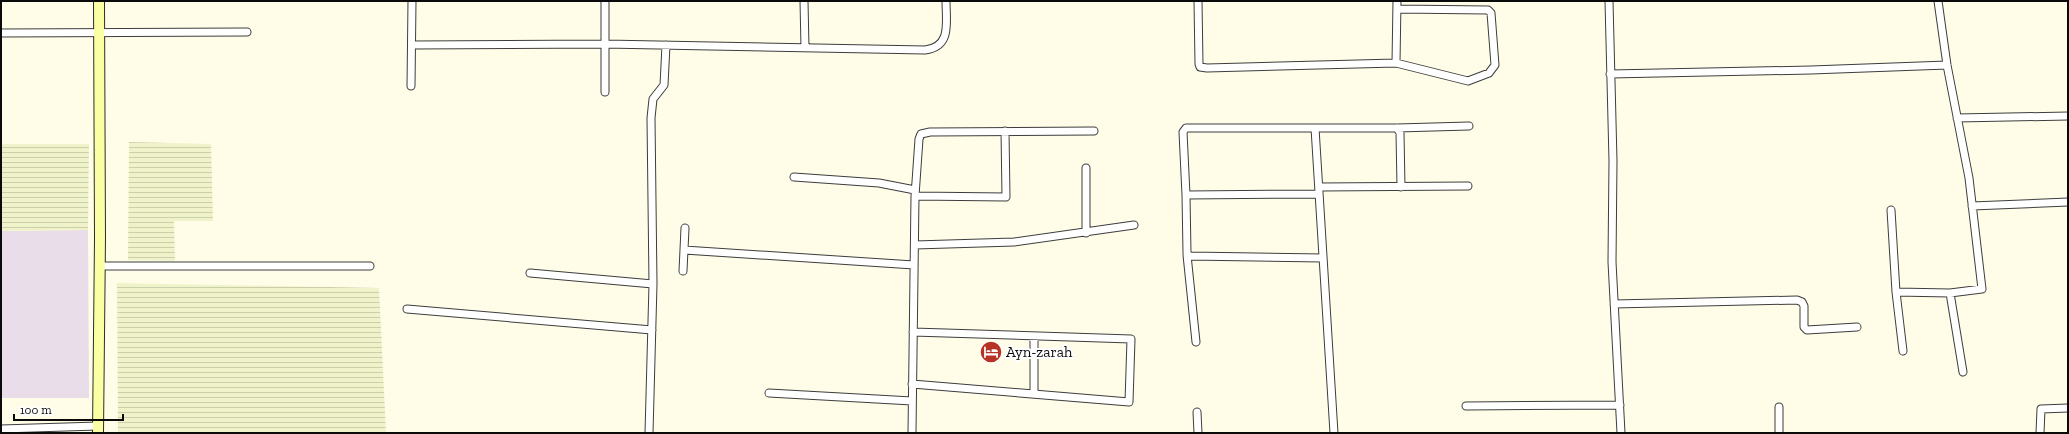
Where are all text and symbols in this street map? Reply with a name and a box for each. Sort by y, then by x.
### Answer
hotel icon: Ayn-zarah [978,339,1004,365]
place label: Ayn-zarah [1006,343,1073,361]
scale bar [14,396,123,422]
text: 100 m [20,403,52,417]

